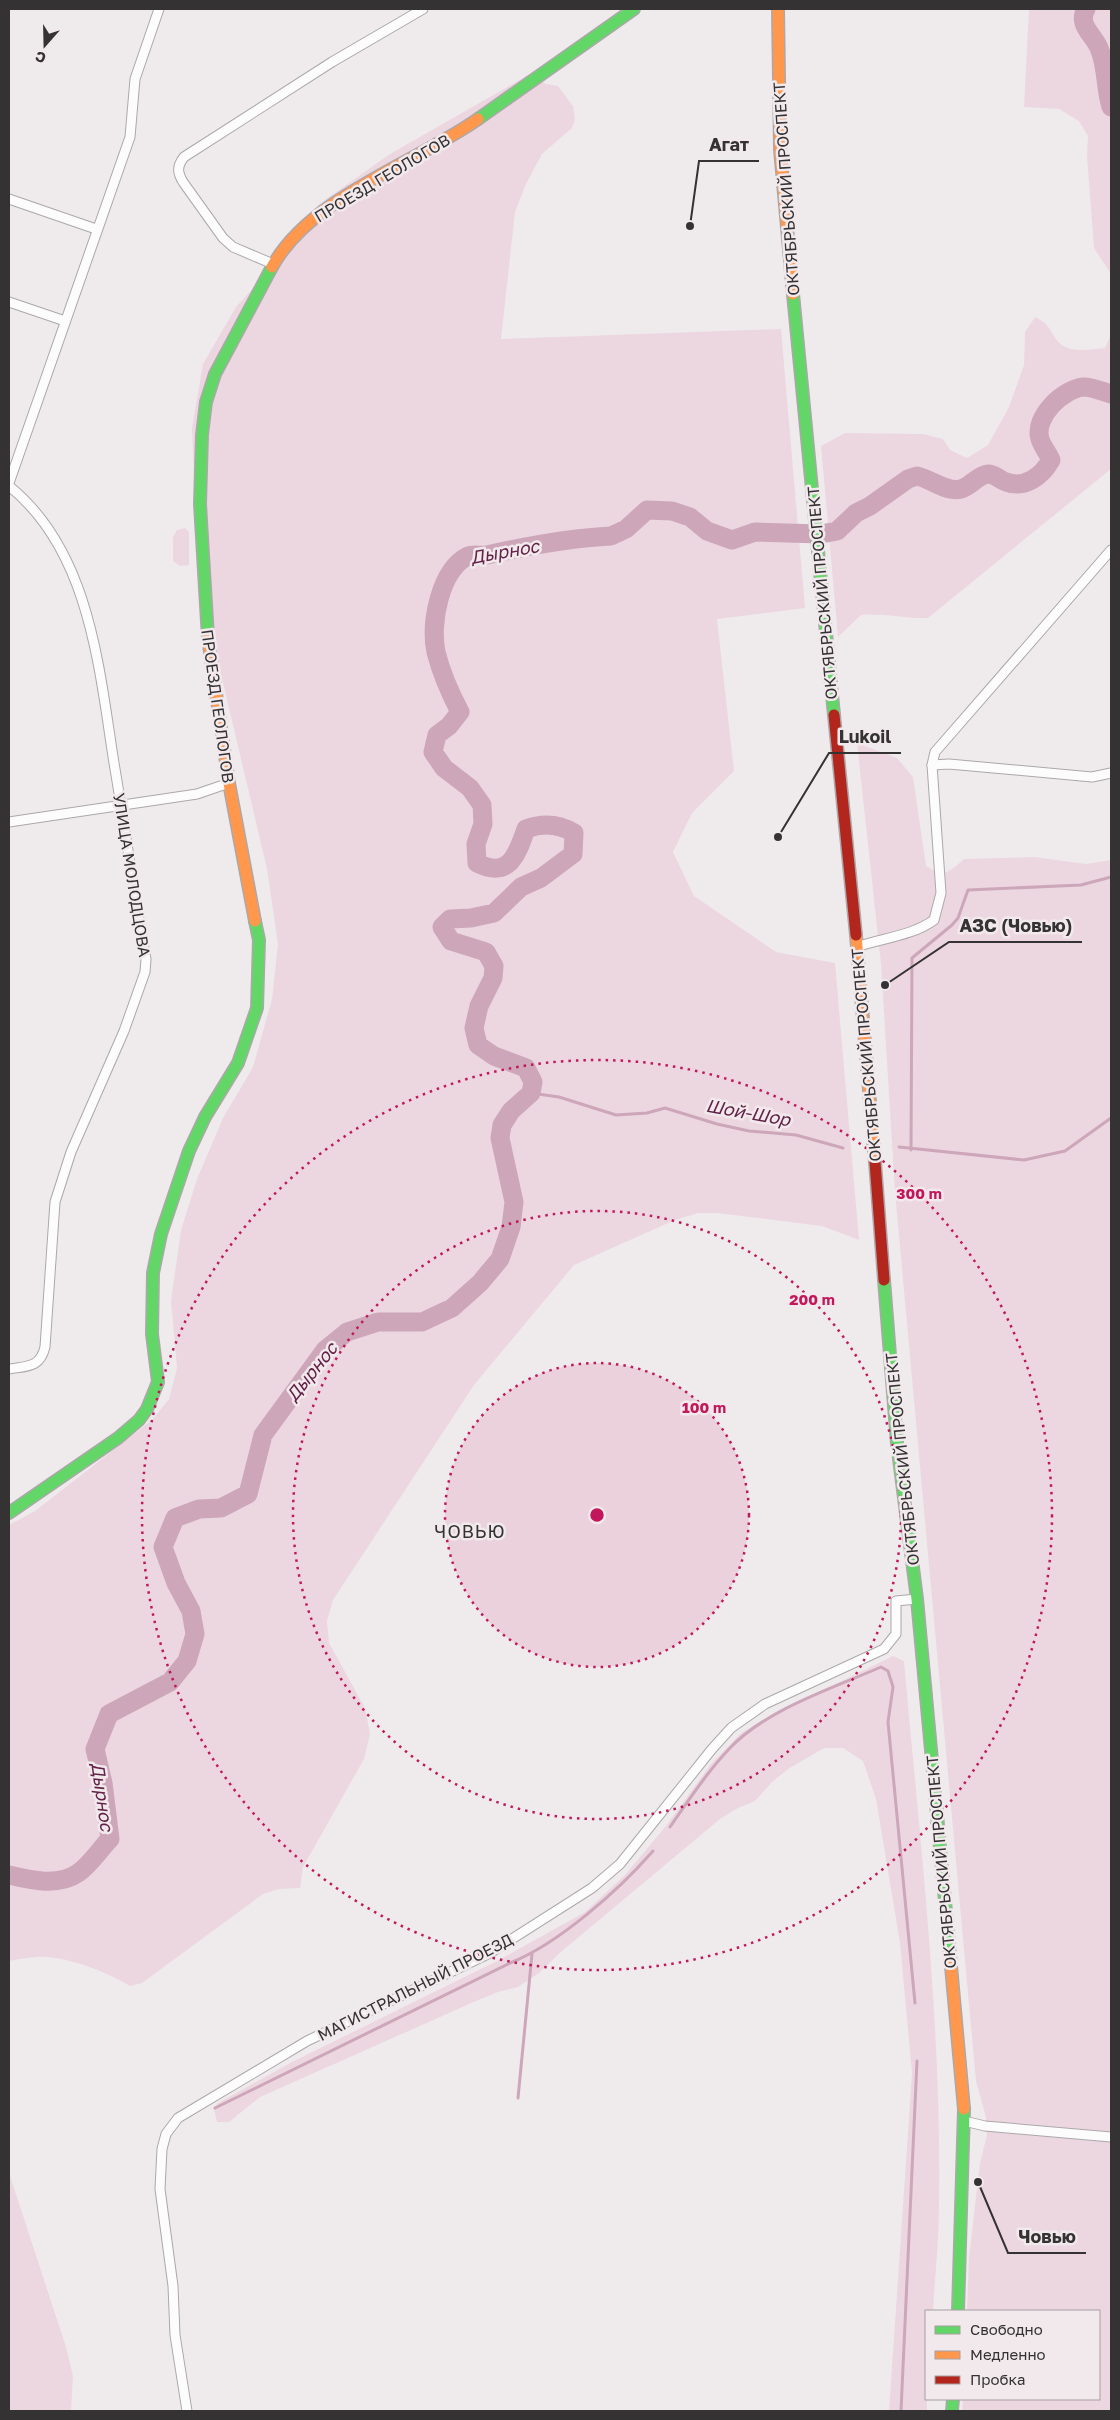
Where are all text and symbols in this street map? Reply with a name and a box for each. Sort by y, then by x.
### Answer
north arrow [20,20,70,70]
text: С [33,48,48,67]
street label: ОКТЯБРЬСКИЙ ПРОСПЕКТ [769,82,803,296]
callout: Агат [699,128,759,161]
street label: ПРОЕЗД ГЕОЛОГОВ [310,130,454,226]
text: Агат [709,133,749,155]
street label: ОКТЯБРЬСКИЙ ПРОСПЕКТ [803,486,841,700]
water label: Дырнос [468,534,542,568]
street label: ПРОЕЗД ГЕОЛОГОВ [197,628,239,784]
callout: Lukoil [829,720,901,753]
text: Lukoil [839,725,891,747]
street label: УЛИЦА МОЛОДЦОВА [109,791,155,959]
callout: АЗС (Човью) [949,909,1082,942]
text: АЗС (Човью) [960,914,1072,936]
street label: ОКТЯБРЬСКИЙ ПРОСПЕКТ [847,948,885,1162]
water label: Шой-Шор [704,1094,794,1131]
text: 300 m [896,1184,942,1202]
text: 200 m [789,1290,835,1308]
water label: Дырнос [280,1337,342,1406]
street label: ОКТЯБРЬСКИЙ ПРОСПЕКТ [881,1352,923,1566]
text: 100 m [682,1398,726,1416]
centre of rings [588,1506,606,1524]
district label: ЧОВЬЮ [434,1520,506,1542]
street label: ОКТЯБРЬСКИЙ ПРОСПЕКТ [922,1755,960,1969]
water label: Дырнос [87,1760,119,1834]
street label: МАГИСТРАЛЬНЫЙ ПРОЕЗД [314,1929,516,2045]
callout: Човью [1008,2220,1086,2253]
text: Човью [1018,2225,1076,2247]
legend [925,2310,1100,2400]
text: Свободно [970,2320,1043,2338]
text: Медленно [970,2345,1046,2363]
text: Пробка [970,2370,1025,2388]

